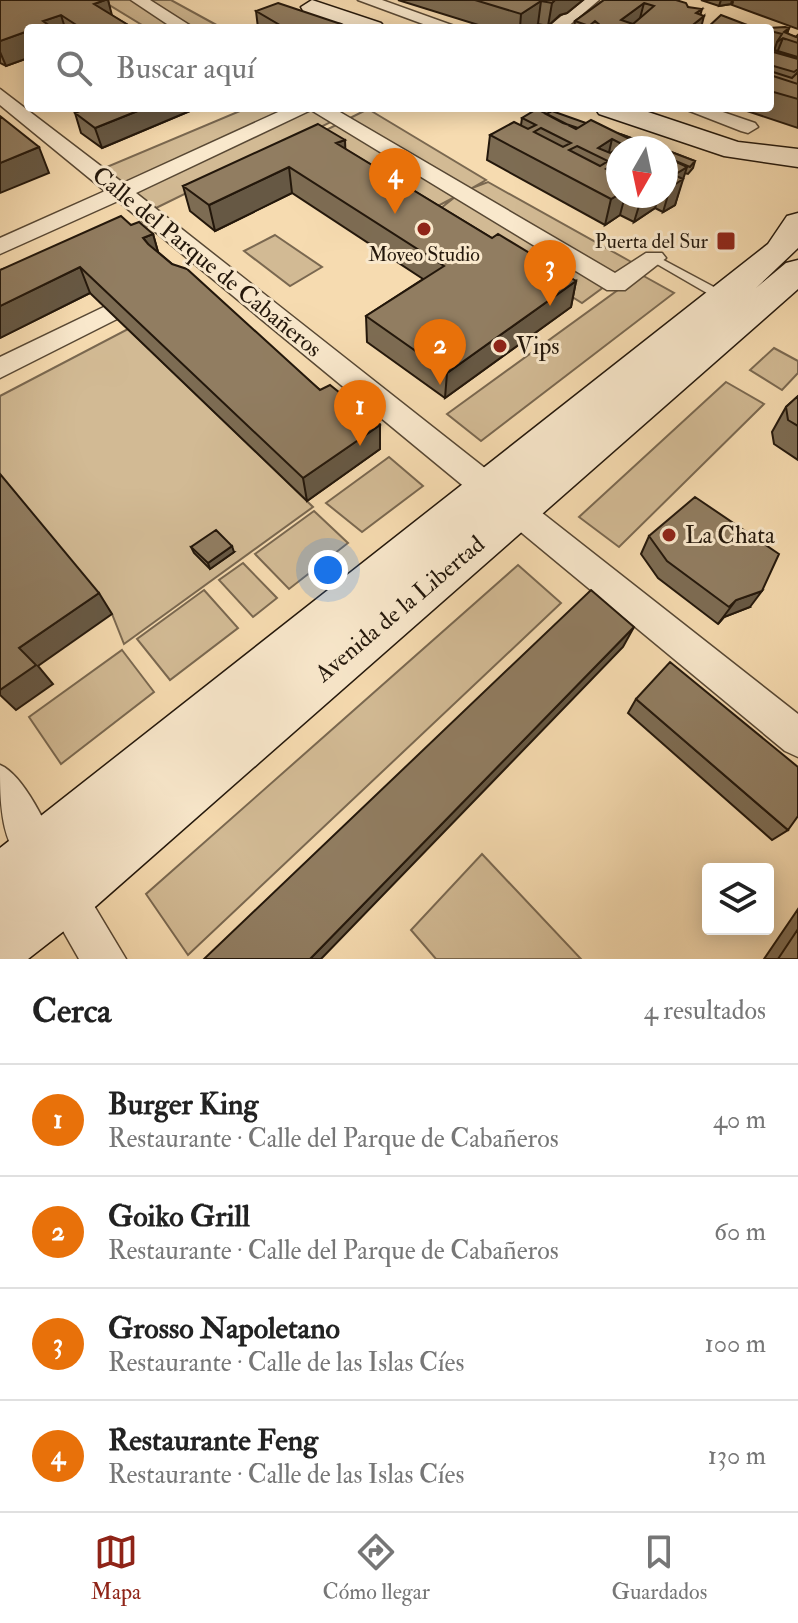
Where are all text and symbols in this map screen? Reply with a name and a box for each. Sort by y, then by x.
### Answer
search box [24,24,774,112]
icon: search [52,46,96,90]
text: Buscar aquí [116,50,255,87]
north arrow [606,136,678,208]
pin: 4 [369,148,421,214]
street label: Calle del Parque de Cabañeros [86,160,328,364]
marker: Moveo Studio [415,220,433,238]
place label: Puerta del Sur [595,229,709,254]
marker: Puerta del Sur [715,230,737,252]
pin: 3 [524,240,576,306]
place label: Moveo Studio [368,242,480,267]
pin: 2 [414,319,466,385]
place label: Vips [516,331,560,362]
marker: Vips [491,337,509,355]
pin: 1 [334,380,386,446]
place label: La Chata [685,520,776,551]
marker: La Chata [660,526,678,544]
street label: Avenida de la Libertad [308,529,491,690]
your location [308,550,348,590]
map controls [702,863,774,935]
button: layers [702,863,774,935]
text: Cerca [32,990,111,1033]
text: 4 resultados [644,995,766,1027]
text: Burger King [108,1086,258,1123]
text: 1 [53,1104,63,1136]
text: 40 m [713,1104,766,1136]
text: Restaurante · Calle del Parque de Cabañeros [108,1123,559,1155]
text: Goiko Grill [108,1198,250,1235]
text: 2 [51,1216,65,1248]
text: 60 m [714,1216,766,1248]
text: Restaurante · Calle del Parque de Cabañeros [108,1235,559,1267]
text: Grosso Napoletano [108,1310,340,1347]
text: 3 [53,1328,63,1360]
text: 100 m [705,1328,766,1360]
text: Restaurante · Calle de las Islas Cíes [108,1347,464,1379]
text: Restaurante Feng [108,1422,318,1459]
text: 4 [51,1440,65,1472]
text: 130 m [708,1440,766,1472]
text: Restaurante · Calle de las Islas Cíes [108,1459,464,1491]
tab: Mapa [91,1530,141,1606]
tab: Cómo llegar [323,1530,430,1606]
tab: Guardados [611,1530,707,1606]

